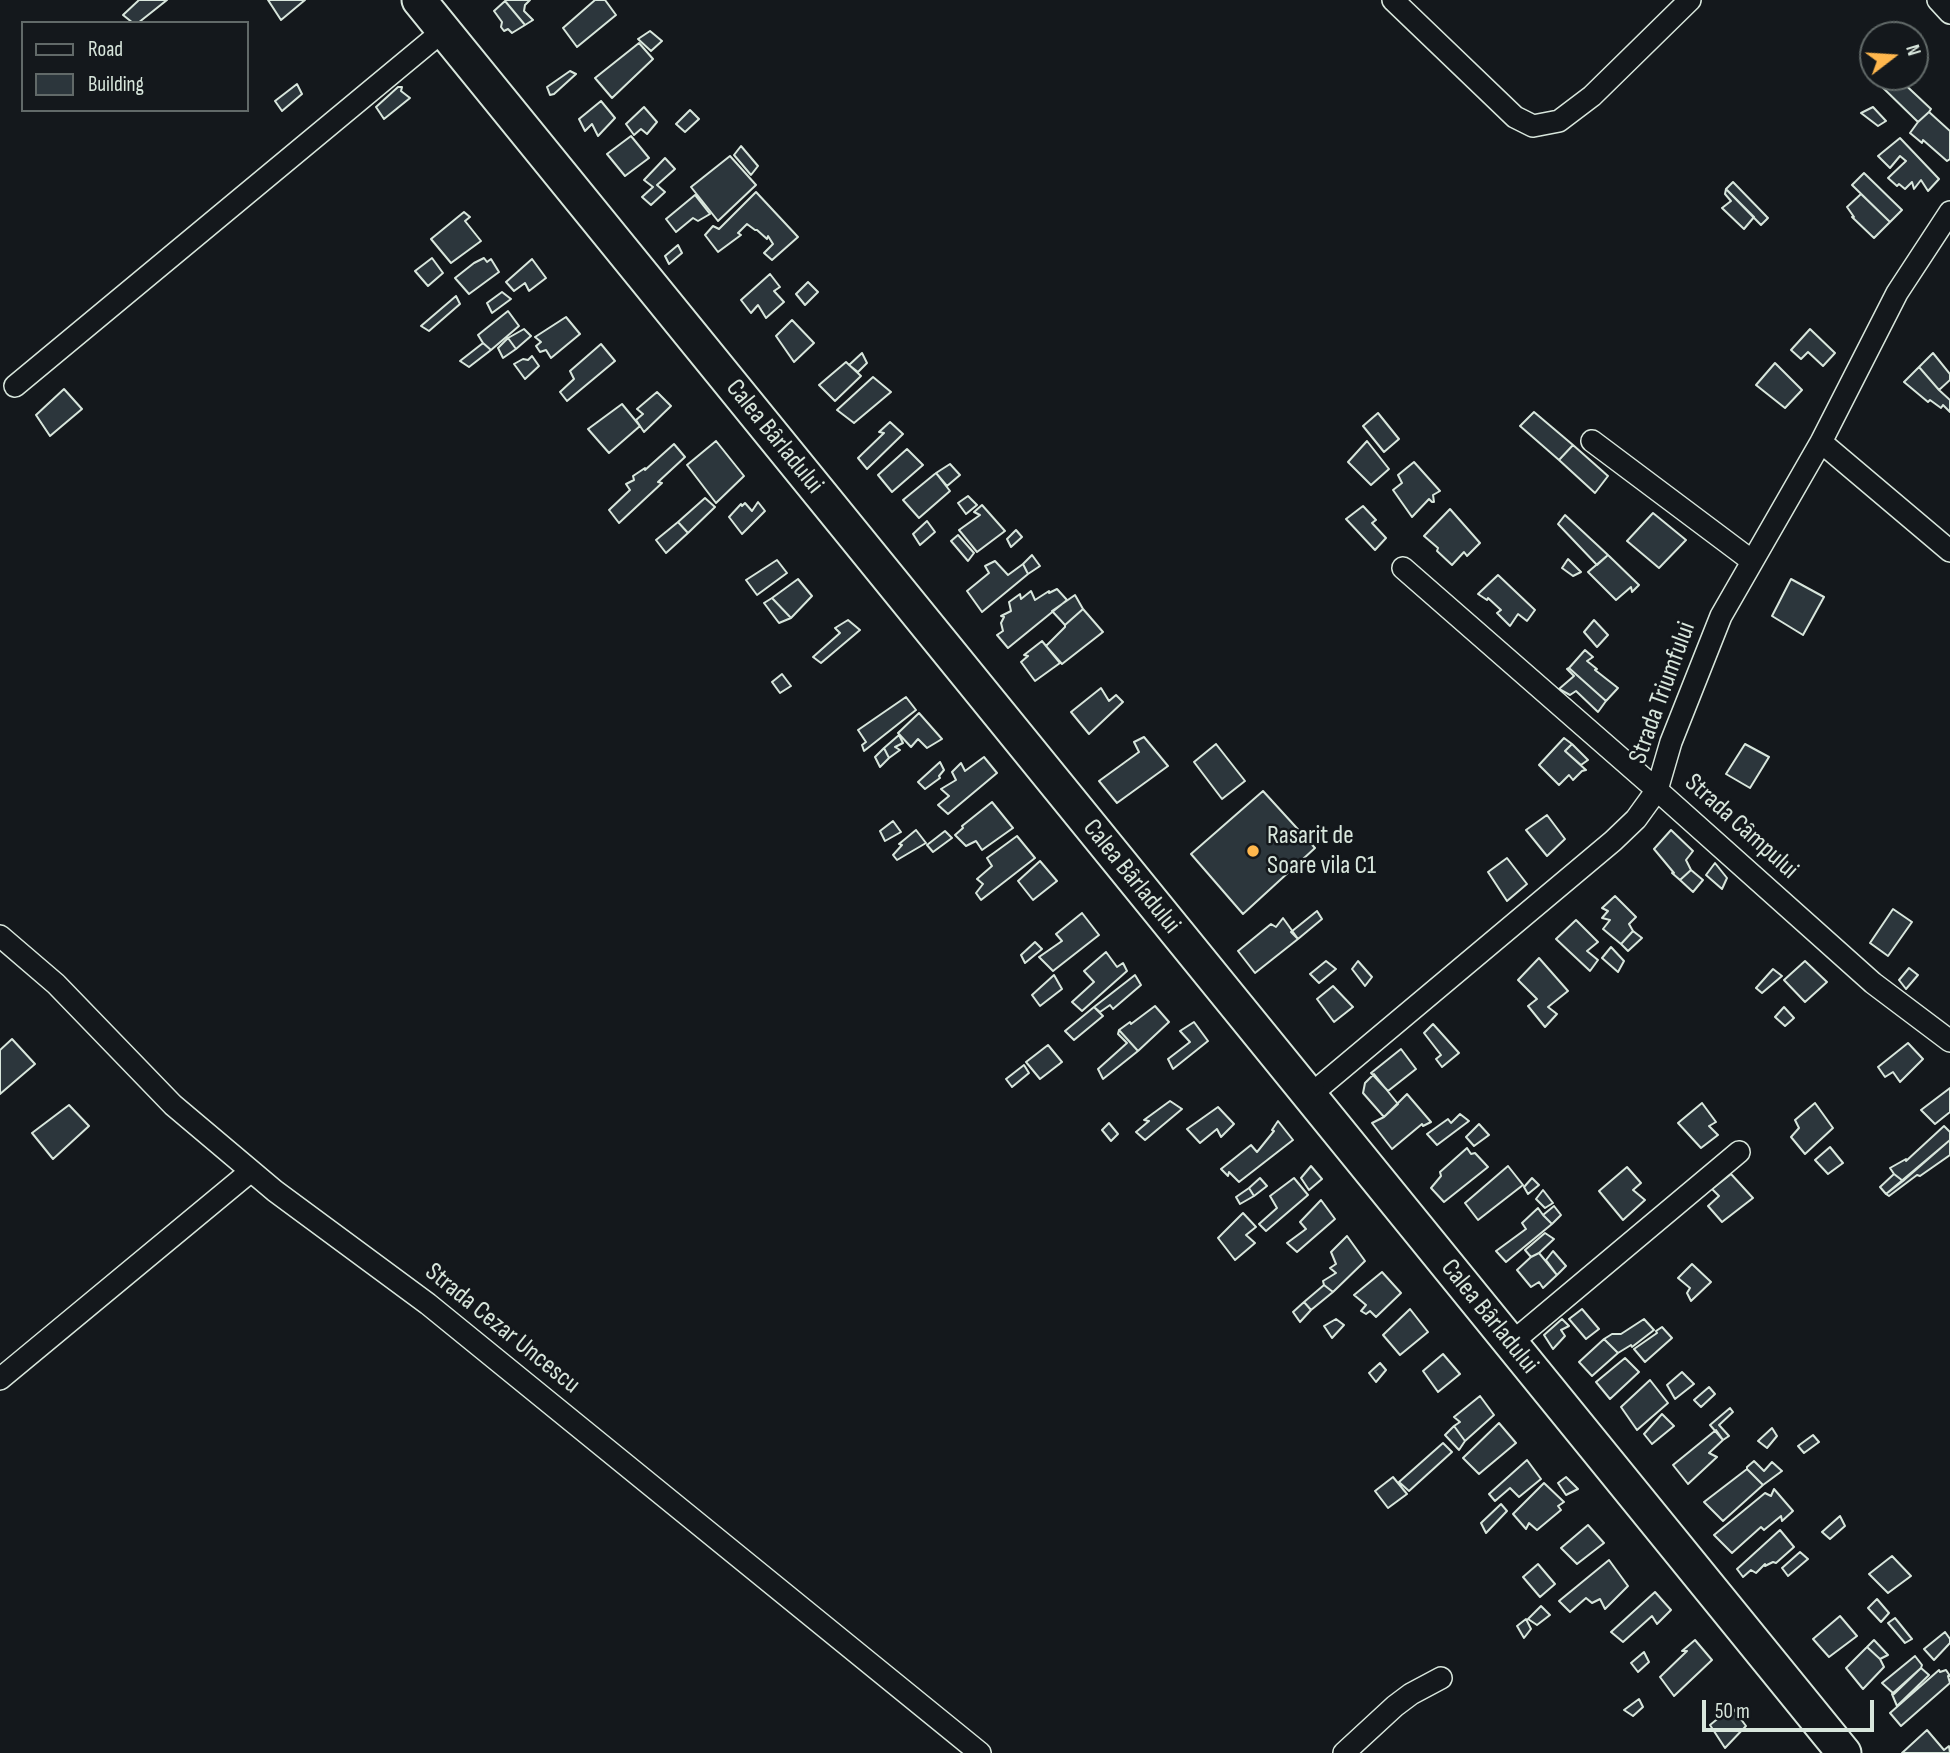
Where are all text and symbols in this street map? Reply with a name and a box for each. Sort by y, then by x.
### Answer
legend [21,21,248,112]
north arrow [1859,21,1929,91]
text: Road [88,37,123,62]
text: N [1900,42,1925,59]
text: Building [88,72,144,97]
street label: Calea Bârladului [719,374,829,500]
street label: Strada Triumfului [1623,618,1703,768]
street label: Strada Câmpului [1678,768,1804,886]
street label: Calea Bârladului [1076,814,1186,940]
place label: Rasarit de Soare vila C1 [1267,820,1376,882]
marker: Rasarit de Soare vila C1 [1245,843,1261,859]
street label: Calea Bârladului [1434,1254,1544,1380]
street label: Strada Cezar Uncescu [418,1257,586,1401]
scale bar [1705,1686,1876,1730]
text: 50 m [1715,1699,1750,1724]

